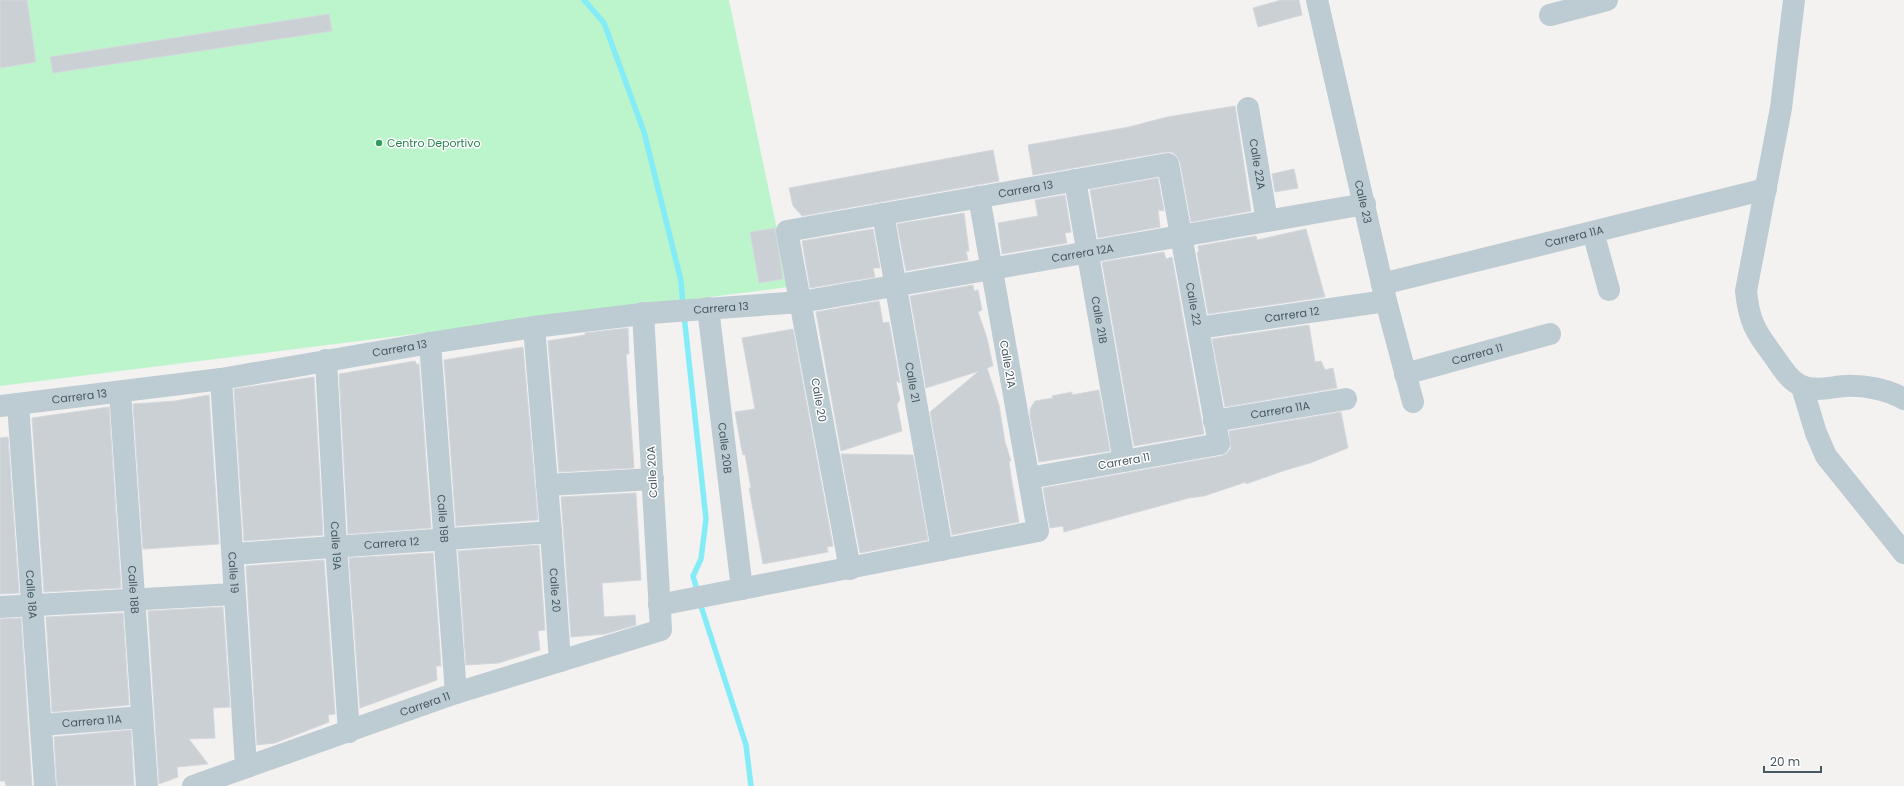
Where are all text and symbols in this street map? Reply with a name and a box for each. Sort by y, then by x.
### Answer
place label: Centro Deportivo [387,135,481,151]
marker: Centro Deportivo [374,138,384,148]
street label: Calle 22A [1245,138,1270,191]
street label: Carrera 13 [997,176,1054,202]
street label: Calle 23 [1351,179,1376,225]
street label: Carrera 11A [1543,221,1606,251]
street label: Carrera 12A [1050,240,1115,266]
street label: Calle 22 [1182,281,1205,327]
street label: Calle 21B [1087,295,1111,345]
street label: Carrera 13 [693,298,749,318]
street label: Carrera 12 [1264,303,1321,326]
street label: Carrera 13 [371,336,428,361]
street label: Calle 21A [996,339,1020,390]
street label: Carrera 11 [1450,339,1505,369]
street label: Calle 21 [901,361,924,404]
street label: Calle 20 [807,377,831,423]
street label: Carrera 13 [51,385,108,408]
street label: Carrera 11A [1249,397,1312,423]
street label: Calle 20B [714,422,736,475]
street label: Calle 20A [643,445,661,498]
street label: Carrera 11 [1097,449,1151,473]
street label: Calle 19B [433,494,453,543]
street label: Calle 19A [327,521,346,571]
street label: Carrera 12 [363,533,420,553]
street label: Calle 19 [224,551,243,594]
street label: Calle 18B [124,565,143,614]
street label: Calle 20 [546,567,565,613]
street label: Calle 18A [22,569,41,620]
street label: Carrera 11 [397,688,452,720]
street label: Carrera 11A [61,711,123,731]
scale bar [1764,748,1821,774]
text: 20 m [1770,753,1800,770]

